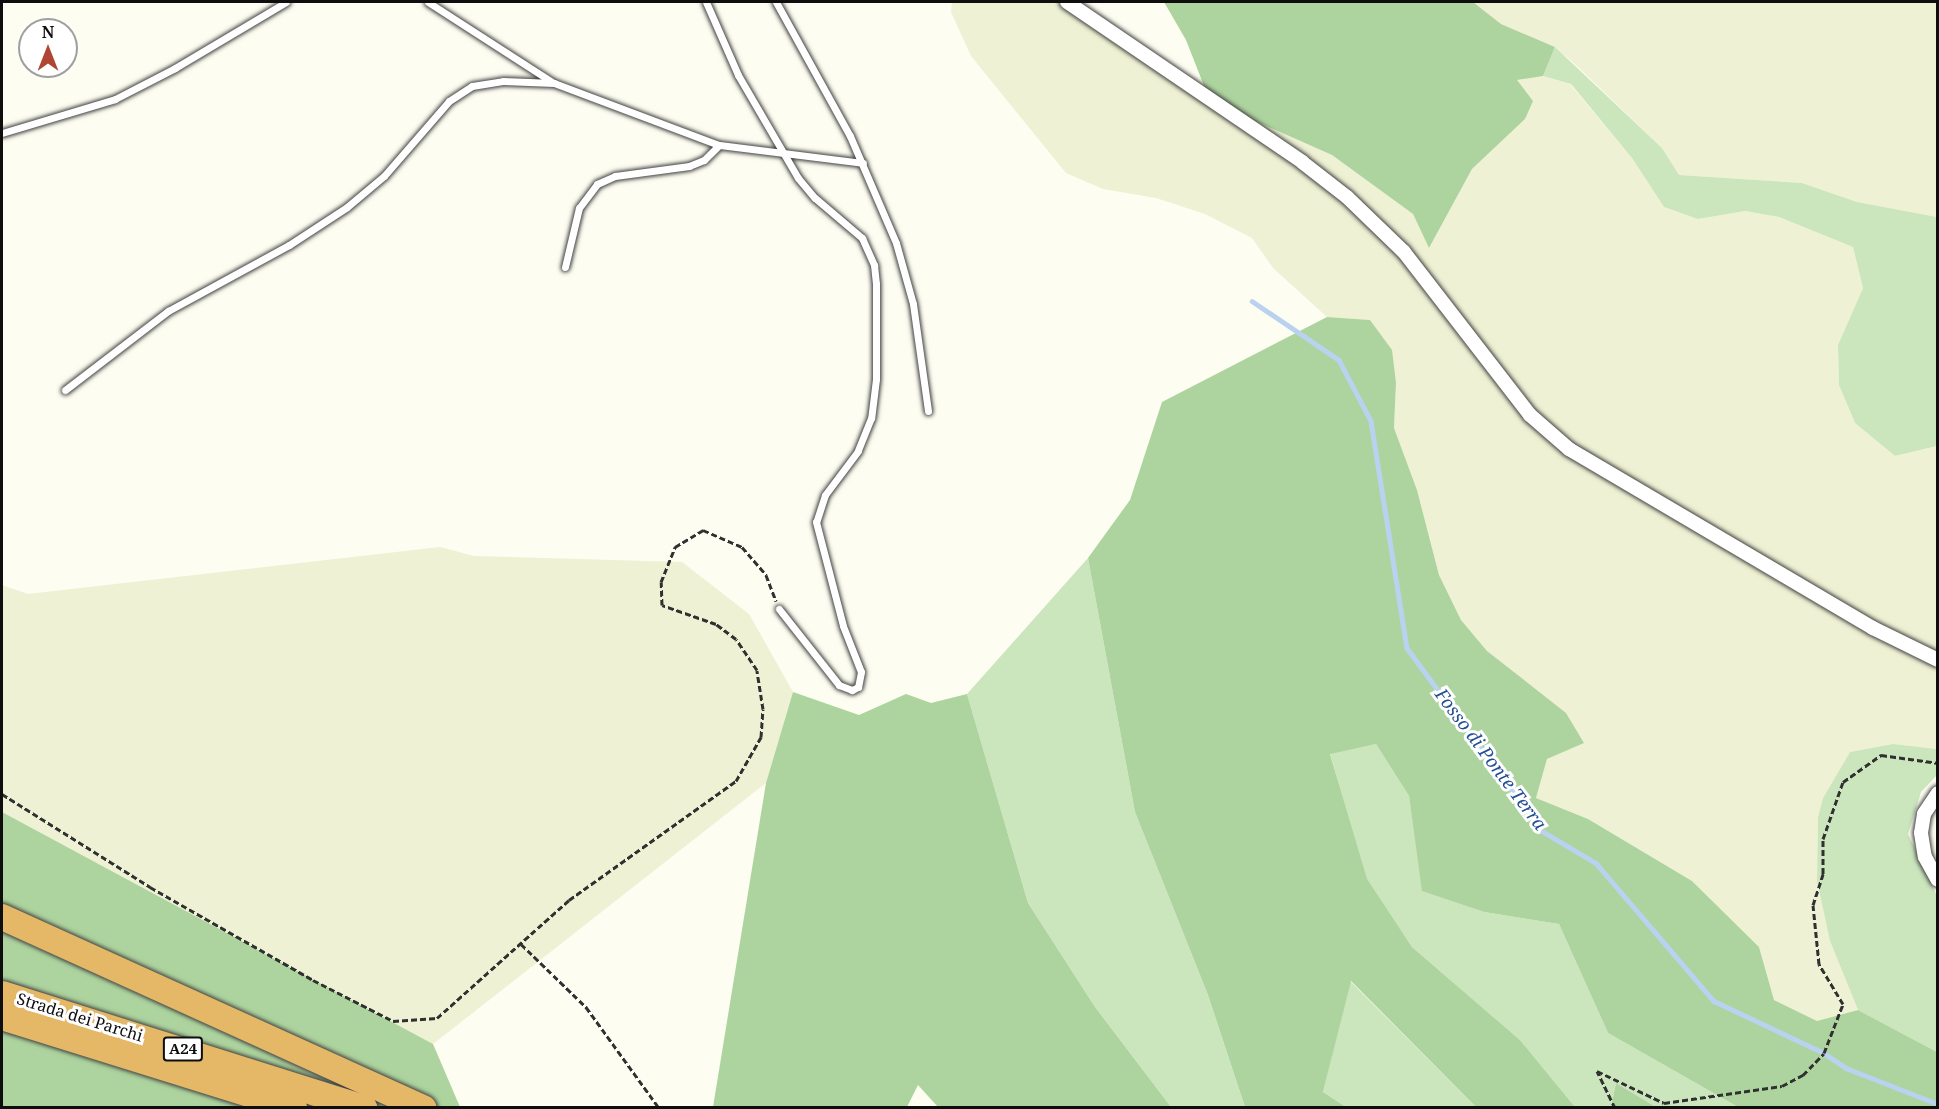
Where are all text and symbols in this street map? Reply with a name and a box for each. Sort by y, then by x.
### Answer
north arrow [18,18,78,78]
text: N [42,21,54,43]
water label: Fosso di Ponte Terra [1431,684,1551,834]
street label: Strada dei Parchi [15,989,145,1045]
road number: A24 [162,1037,204,1061]

